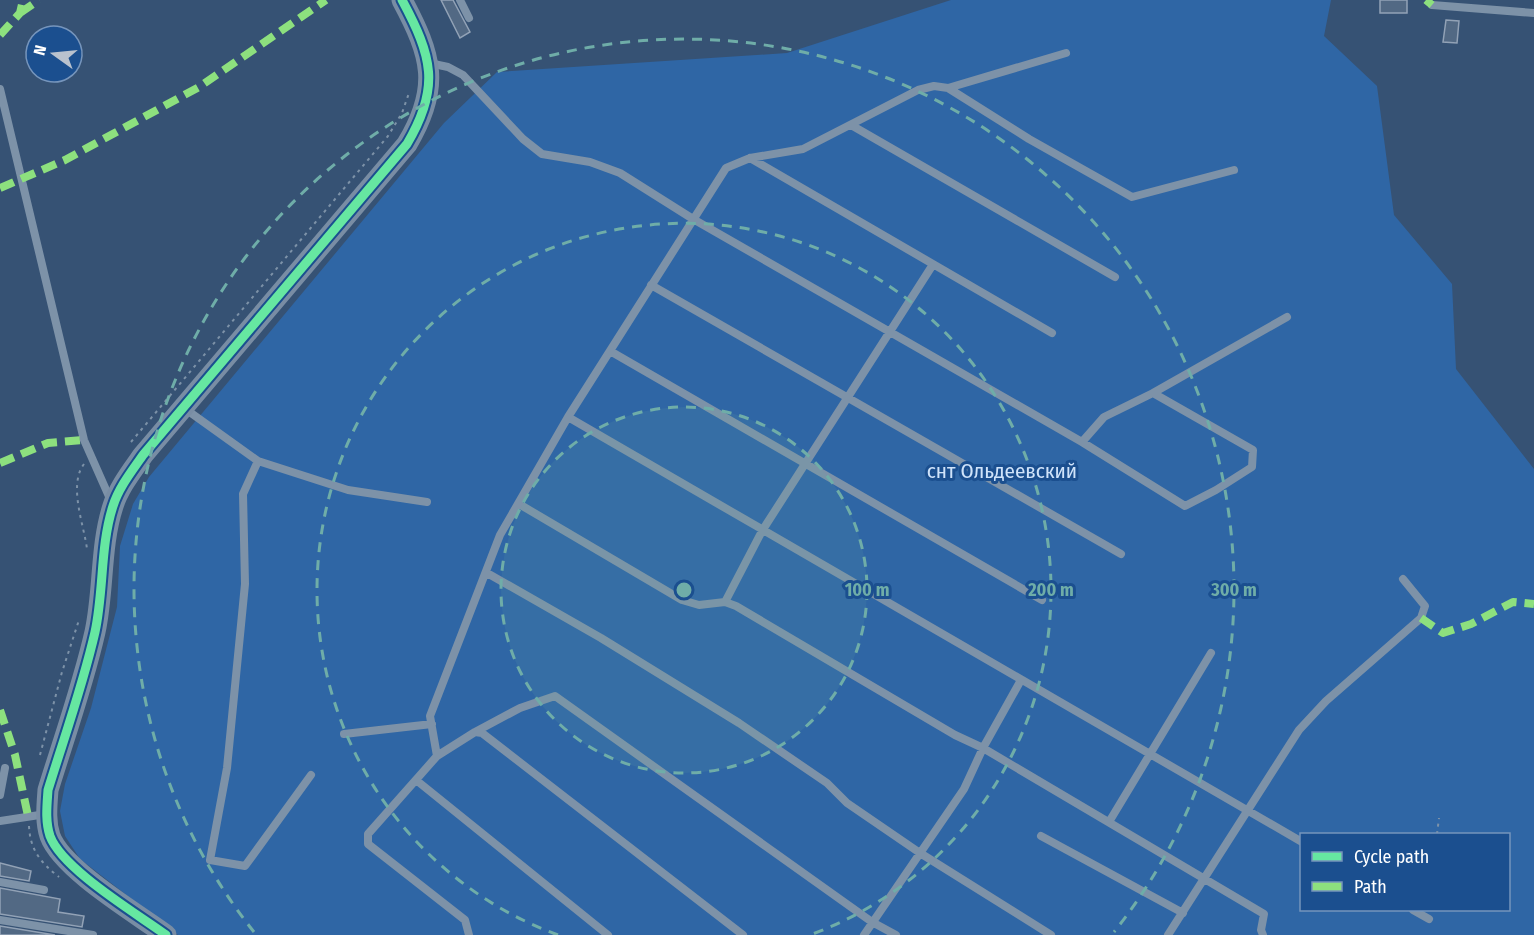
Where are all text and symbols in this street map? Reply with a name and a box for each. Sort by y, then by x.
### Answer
north arrow [24,24,84,84]
text: N [30,43,50,57]
park label: снт Ольдеевский [927,458,1077,484]
text: 100 m [845,579,889,601]
text: 200 m [1027,579,1074,601]
text: 300 m [1210,579,1257,601]
centre of rings [674,580,694,600]
legend [1300,833,1510,911]
text: Cycle path [1354,846,1429,868]
text: Path [1354,876,1387,898]

